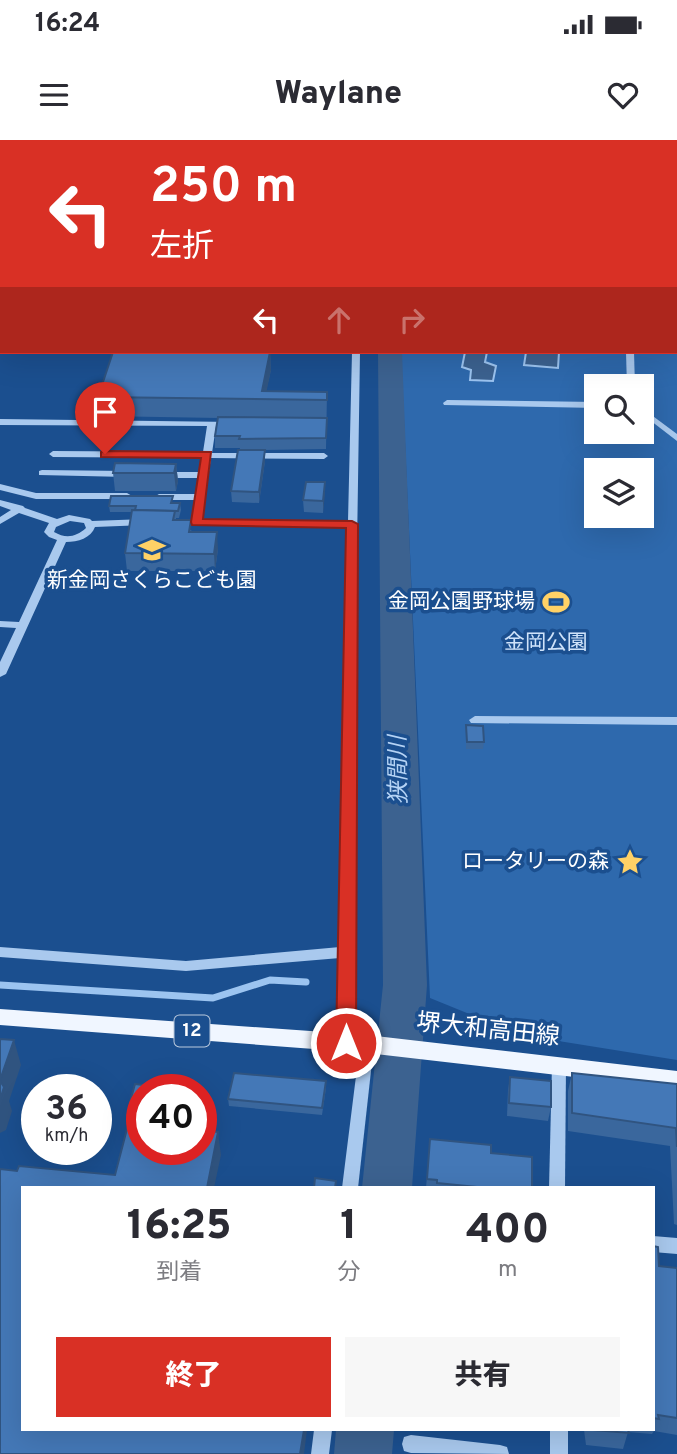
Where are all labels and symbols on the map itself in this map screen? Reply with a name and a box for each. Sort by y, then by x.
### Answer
pin [75,382,135,454]
school or university icon: 新金岡さくらこども園 [137,535,167,565]
place label: 新金岡さくらこども園 [47,568,257,595]
sports icon: 金岡公園野球場 [541,587,571,617]
place label: 金岡公園野球場 [388,589,535,616]
park label: 金岡公園 [504,630,588,657]
water label: 狭間川 [385,732,415,805]
place icon: ロータリーの森 [615,847,645,877]
place label: ロータリーの森 [462,849,609,876]
position arrow [309,1006,383,1080]
street label: 堺大和高田線 [415,1009,561,1053]
road number: 12 [174,1016,210,1046]
speed limit sign: 40 [126,1074,217,1165]

